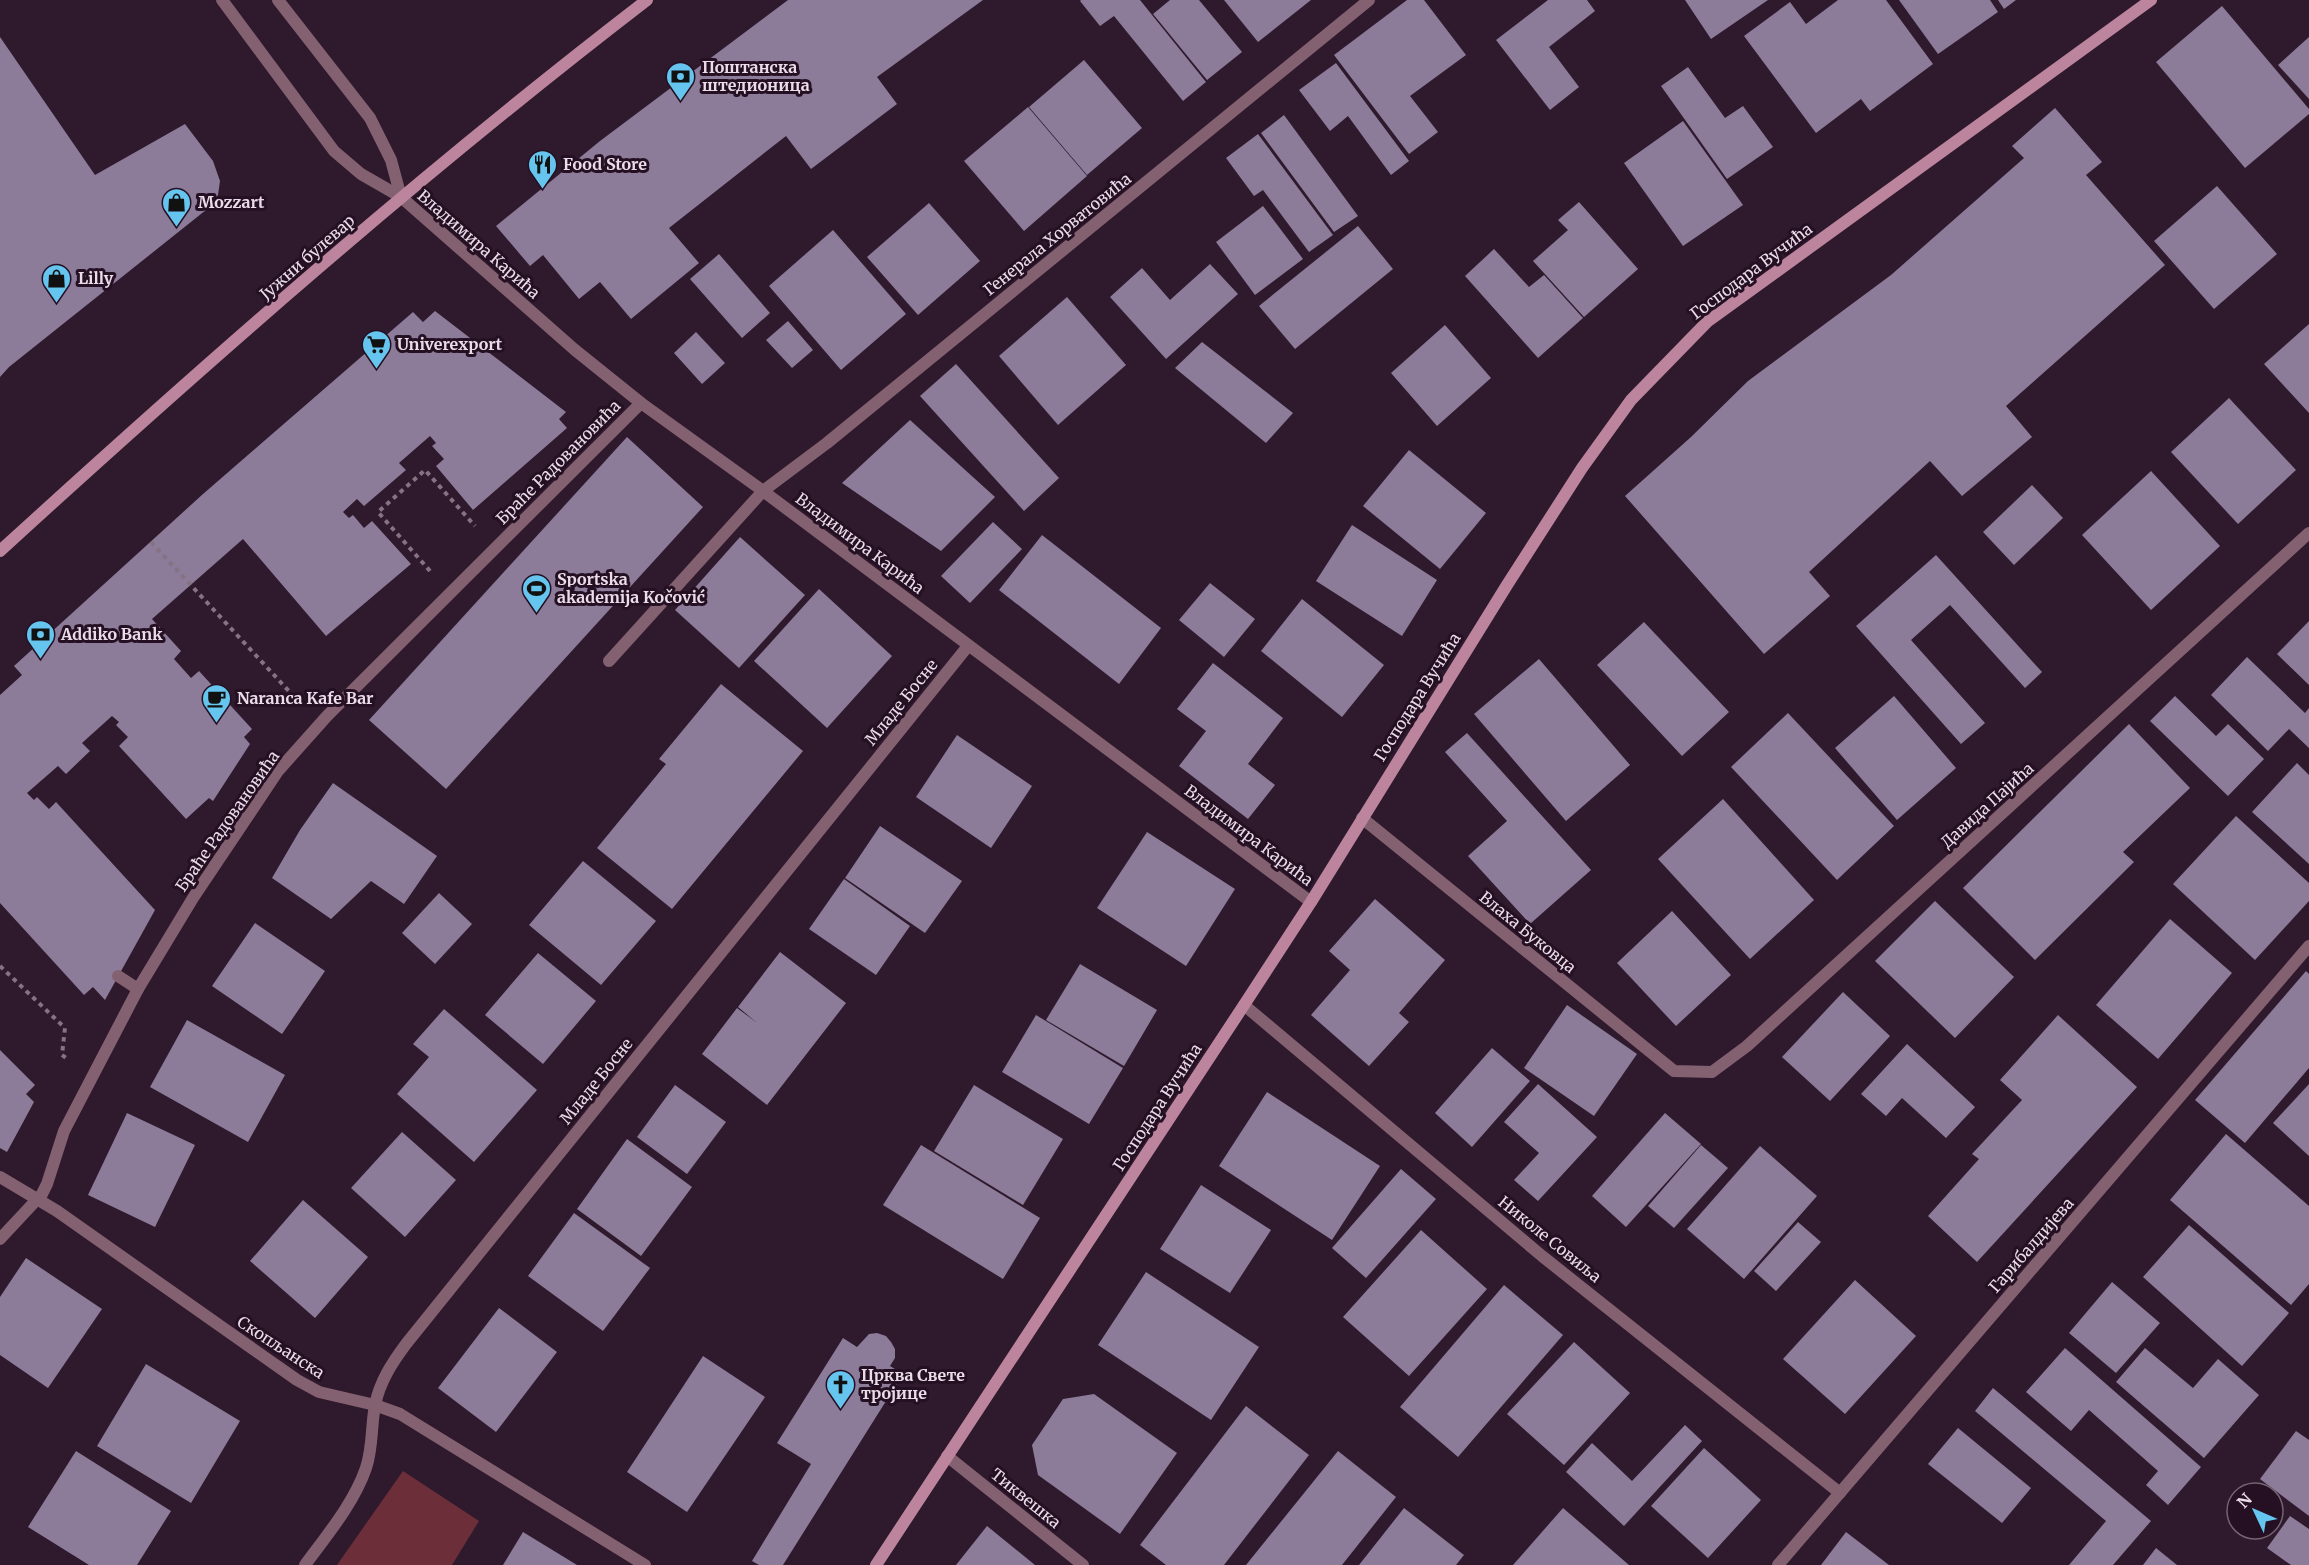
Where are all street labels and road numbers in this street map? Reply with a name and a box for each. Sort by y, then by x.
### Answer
street label: Генерала Хорватовића [979,168,1135,300]
street label: Владимира Карића [414,185,545,303]
street label: Јужни булевар [255,210,359,304]
street label: Господара Вучића [1686,218,1816,323]
street label: Браће Радовановића [492,395,625,528]
street label: Владимира Карића [792,488,929,598]
street label: Господара Вучића [1369,629,1465,765]
street label: Младе Босне [860,655,942,749]
street label: Браће Радовановића [171,746,283,895]
street label: Давида Пајића [1936,758,2038,852]
street label: Владимира Карића [1181,780,1318,890]
street label: Влаха Буковца [1476,887,1581,977]
street label: Младе Босне [555,1034,637,1128]
street label: Господара Вучића [1108,1039,1206,1174]
street label: Николе Совиља [1495,1191,1606,1287]
street label: Гарибалдијева [1984,1193,2078,1297]
street label: Скопљанска [234,1311,329,1383]
street label: Тиквешка [987,1464,1065,1533]

